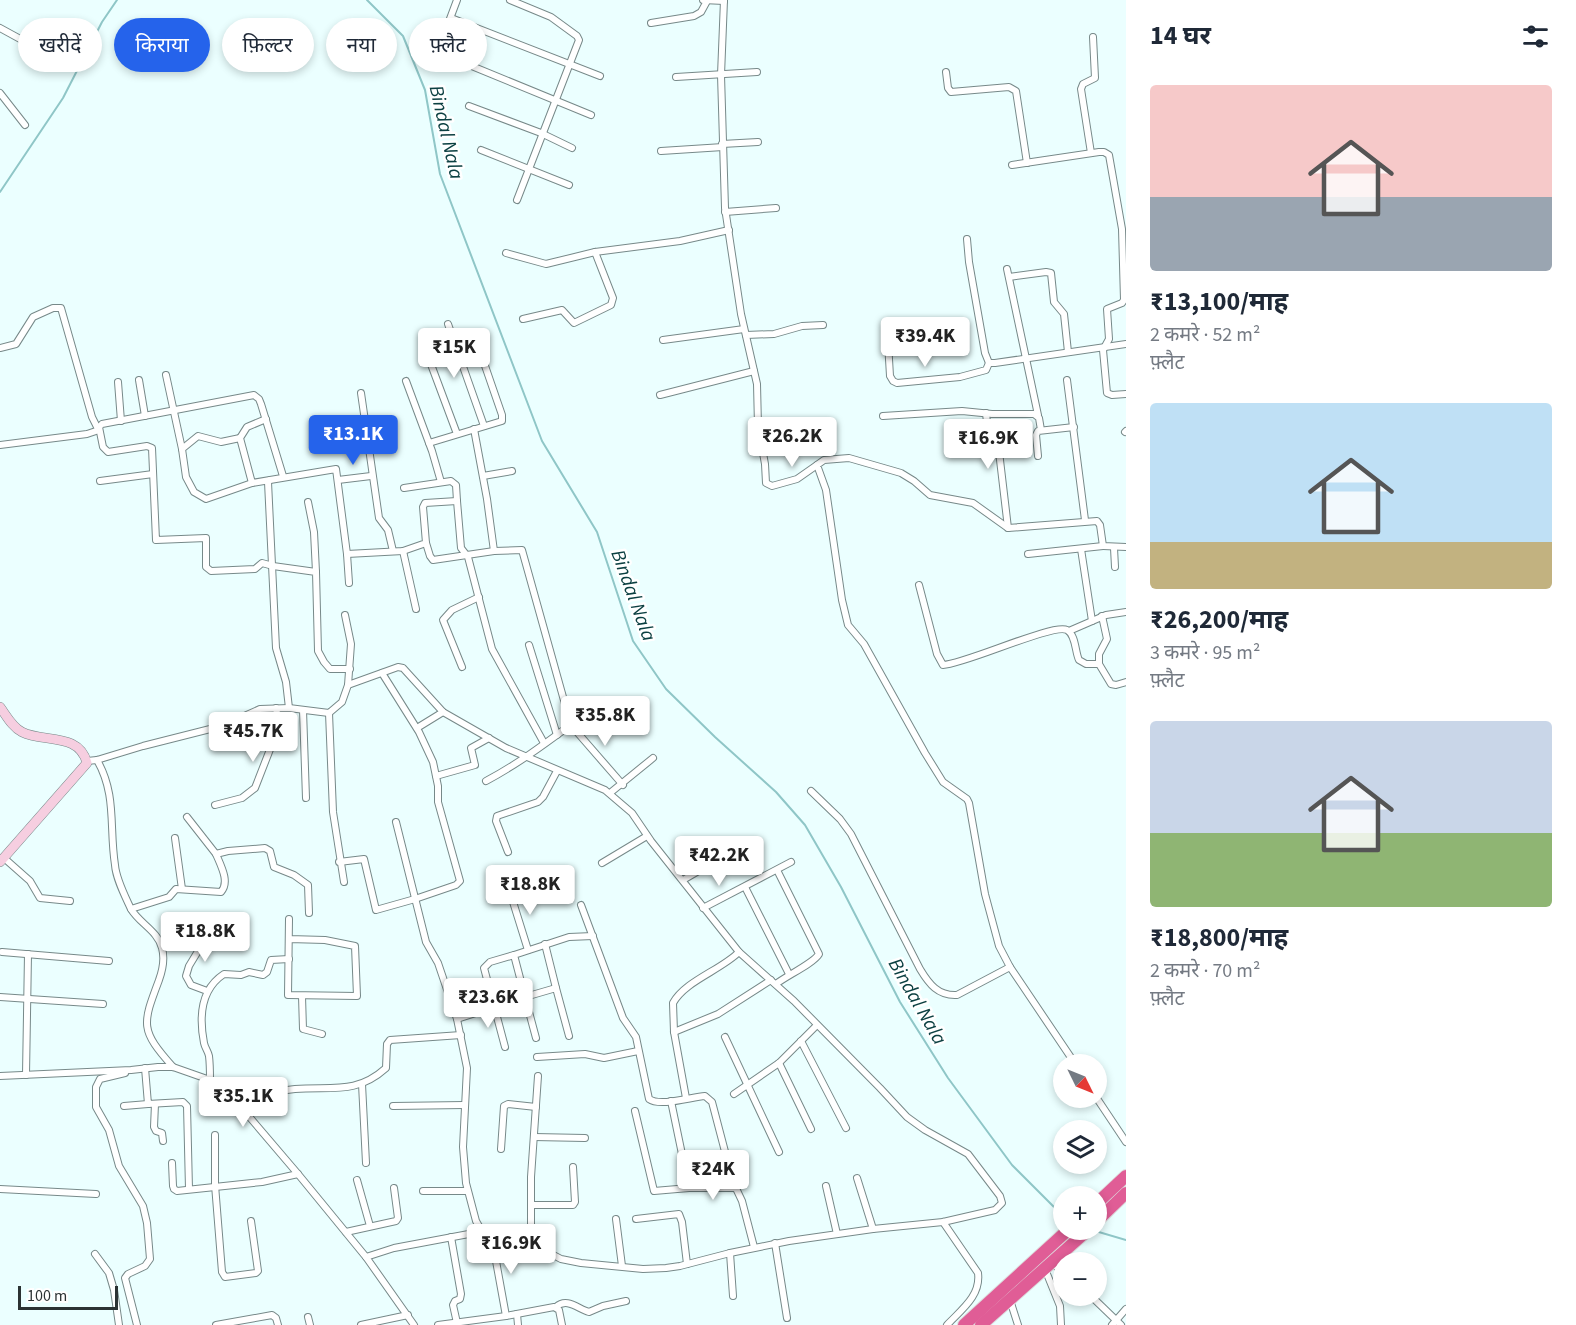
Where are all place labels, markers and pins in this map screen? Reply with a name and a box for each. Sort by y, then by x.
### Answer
pin: ₹39.4K [876,317,974,368]
pin: ₹15K [418,328,490,379]
pin: ₹13.1K [304,415,402,466]
pin: ₹26.2K [743,417,841,468]
pin: ₹16.9K [939,419,1037,470]
pin: ₹35.8K [556,696,654,747]
pin: ₹45.7K [204,712,302,763]
pin: ₹42.2K [670,836,768,887]
pin: ₹18.8K [481,865,579,916]
pin: ₹18.8K [156,912,254,963]
pin: ₹23.6K [439,978,537,1029]
pin: ₹35.1K [194,1077,292,1128]
pin: ₹24K [677,1150,749,1201]
pin: ₹16.9K [462,1224,560,1275]

